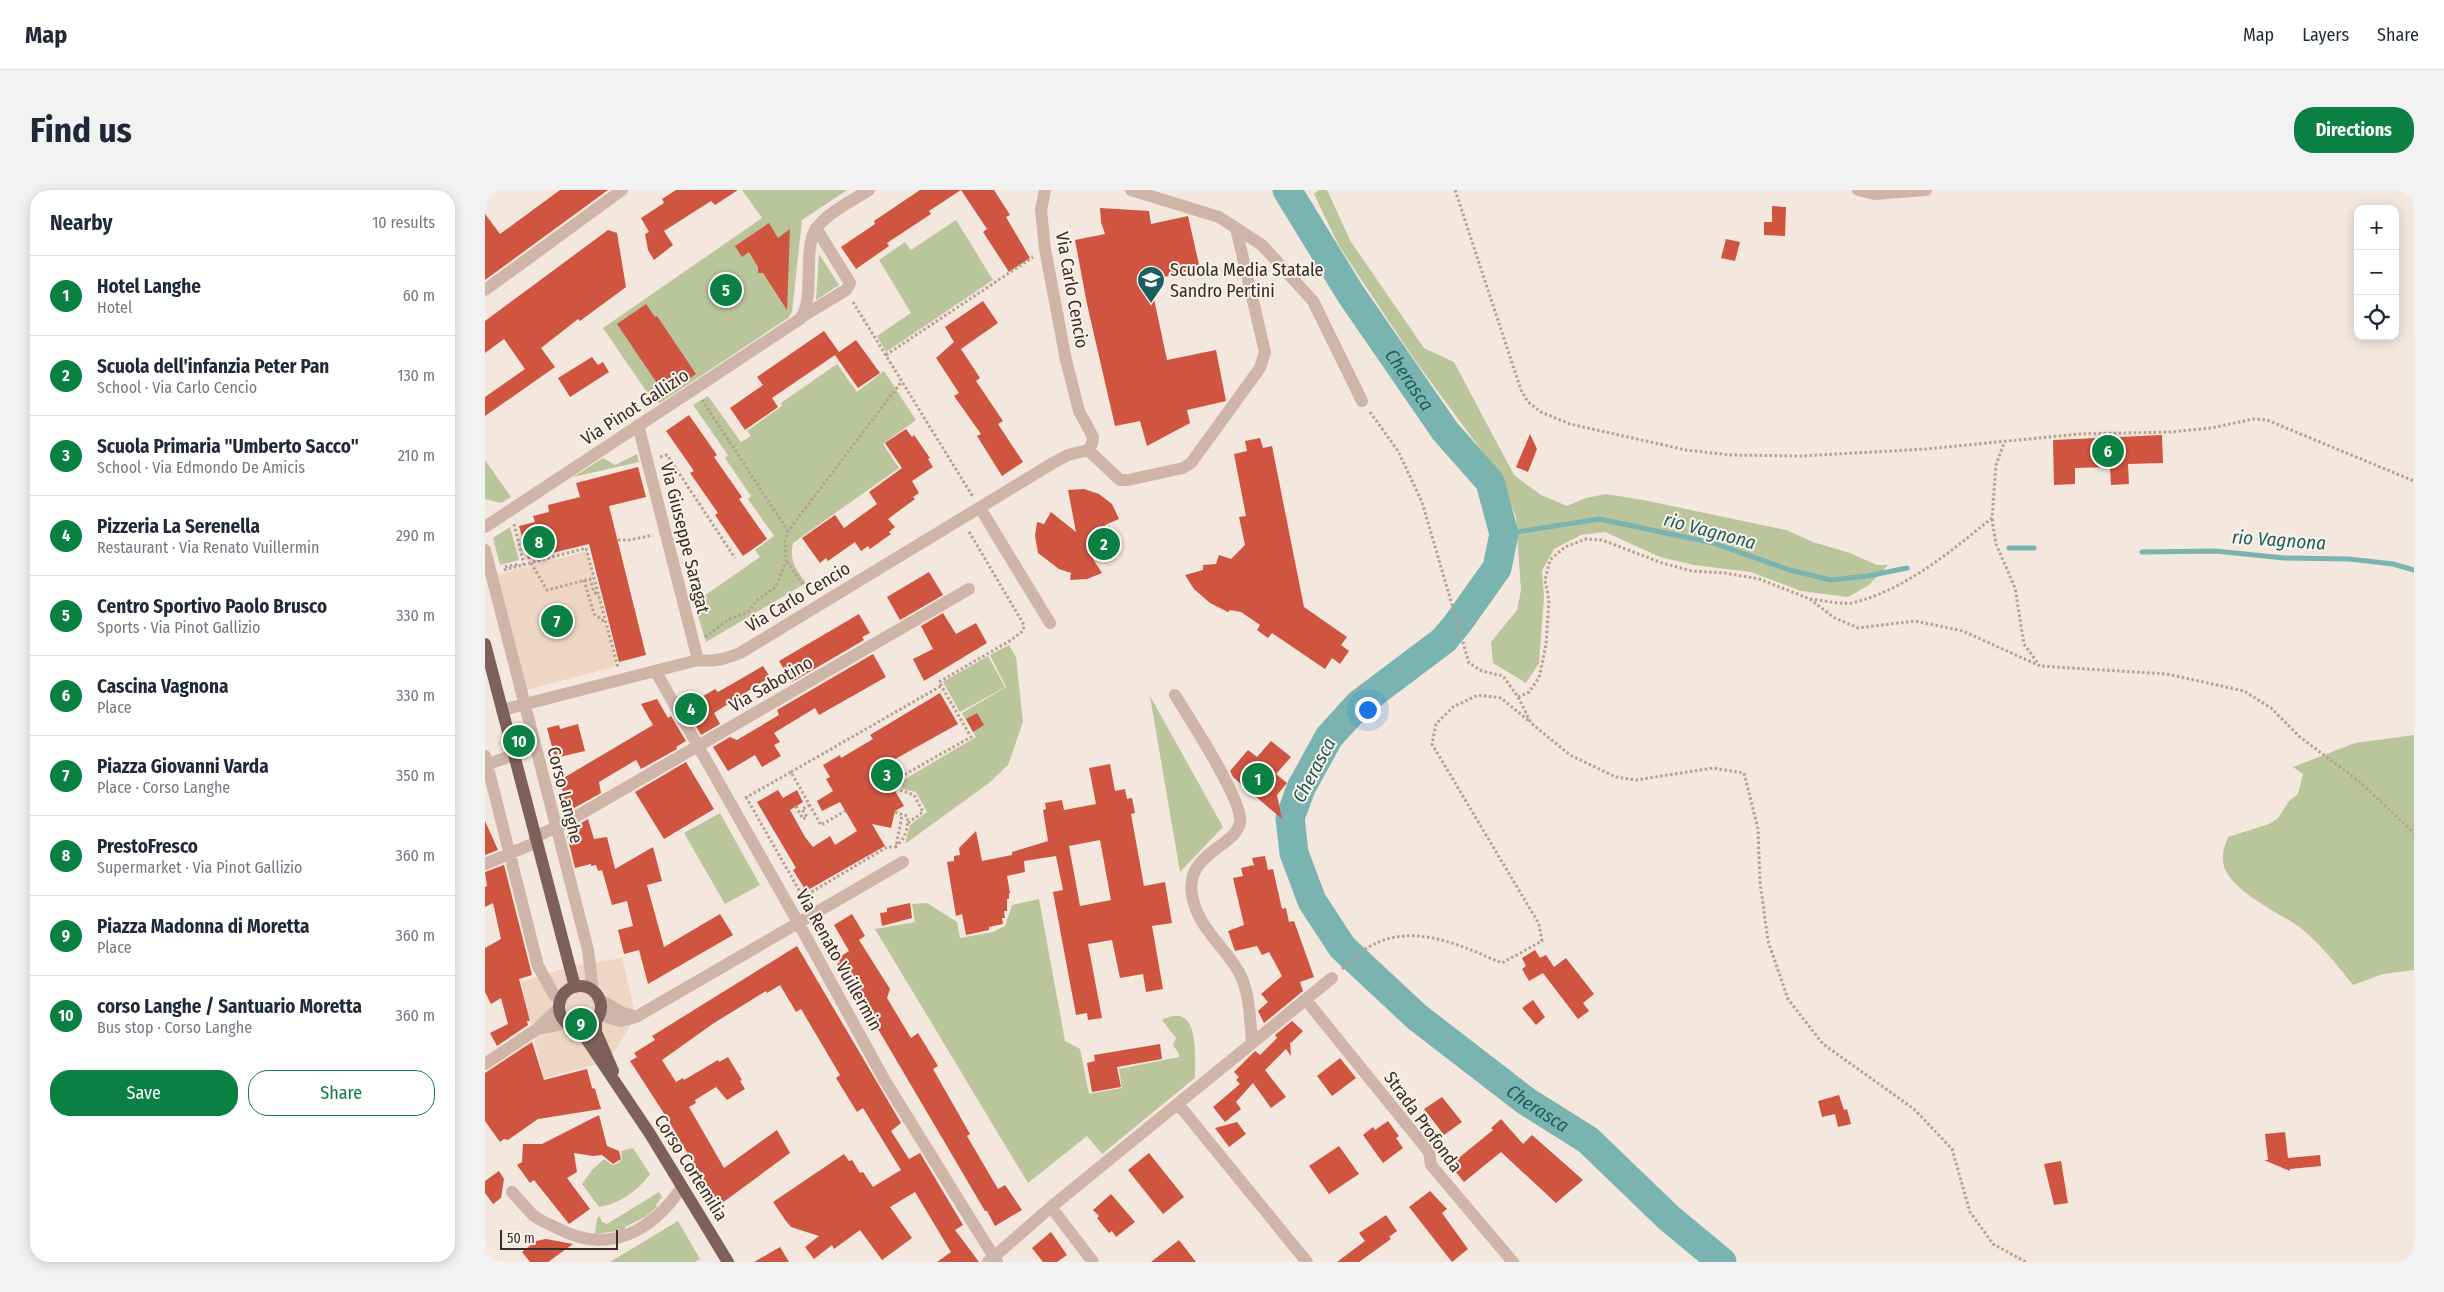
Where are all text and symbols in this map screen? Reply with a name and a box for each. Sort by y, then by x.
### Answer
text: Map [25,21,67,49]
text: Map [2243,24,2274,46]
text: Layers [2302,24,2349,46]
text: Share [2377,24,2419,46]
button: Directions [2294,107,2414,153]
text: Find us [30,109,132,151]
map controls [2354,205,2399,340]
button: + [2354,205,2399,250]
text: Nearby [50,210,112,236]
text: 10 results [372,213,435,232]
street label: Via Carlo Cencio [1051,230,1093,350]
button: − [2354,250,2399,295]
place label: Scuola Media Statale Sandro Pertini [1170,259,1324,302]
school or university icon: Scuola Media Statale Sandro Pertini [1136,265,1166,304]
pin: 5 [710,271,742,309]
text: Hotel Langhe [97,275,201,298]
text: 1 [63,286,69,305]
text: 60 m [403,286,435,305]
button: locate [2354,295,2399,340]
text: Hotel [97,298,132,317]
water label: Cherasca [1380,344,1439,415]
text: Scuola dell'infanzia Peter Pan [97,355,329,378]
street label: Via Pinot Gallizio [577,364,693,450]
text: 2 [62,366,70,385]
text: 130 m [397,366,435,385]
text: School · Via Carlo Cencio [97,378,257,397]
pin: 6 [2092,432,2124,470]
text: Scuola Primaria "Umberto Sacco" [97,435,359,458]
text: 3 [62,446,70,465]
text: 210 m [398,446,435,465]
text: School · Via Edmondo De Amicis [97,458,305,477]
street label: Via Giuseppe Saragat [656,460,714,616]
water label: rio Vagnona [1662,508,1758,554]
text: Pizzeria La Serenella [97,515,260,538]
pin: 8 [523,523,555,561]
pin: 2 [1088,525,1120,563]
water label: rio Vagnona [2231,525,2327,555]
text: 4 [62,526,70,545]
text: 290 m [396,526,435,545]
text: Restaurant · Via Renato Vuillermin [97,538,320,557]
street label: Via Carlo Cencio [742,557,854,637]
text: Centro Sportivo Paolo Brusco [97,595,327,618]
pin: 7 [541,602,573,640]
text: 5 [62,606,70,625]
text: 330 m [396,606,435,625]
text: Sports · Via Pinot Gallizio [97,618,261,637]
street label: Via Sabotino [725,651,817,717]
text: Cascina Vagnona [97,675,228,698]
text: 6 [62,686,70,705]
text: 330 m [396,686,435,705]
pin: 4 [675,690,707,728]
your location [1355,697,1381,723]
text: Place [97,698,132,717]
pin: 10 [503,722,535,760]
water label: Cherasca [1287,734,1341,806]
street label: Corso Langhe [542,744,588,846]
text: Piazza Giovanni Varda [97,755,269,778]
pin: 3 [871,756,903,794]
pin: 1 [1242,760,1274,798]
text: 7 [63,766,69,785]
text: 350 m [396,766,435,785]
text: Place · Corso Langhe [97,778,230,797]
text: PrestoFresco [97,835,198,858]
text: 8 [62,846,70,865]
text: 360 m [395,846,435,865]
text: Supermarket · Via Pinot Gallizio [97,858,303,877]
street label: Via Renato Vuillermin [791,886,887,1034]
text: Piazza Madonna di Moretta [97,915,309,938]
text: 9 [62,926,70,945]
text: 360 m [395,926,435,945]
text: Place [97,938,132,957]
text: corso Langhe / Santuario Moretta [97,995,362,1018]
pin: 9 [565,1005,597,1043]
text: 10 [58,1006,74,1025]
text: 360 m [395,1006,435,1025]
text: Bus stop · Corso Langhe [97,1018,252,1037]
street label: Strada Profonda [1379,1067,1467,1177]
button: Save [50,1070,238,1116]
button: Share [248,1070,435,1116]
water label: Cherasca [1502,1079,1574,1137]
street label: Corso Cortemilia [650,1111,733,1225]
scale bar [500,1227,617,1250]
text: 50 m [507,1230,535,1247]

